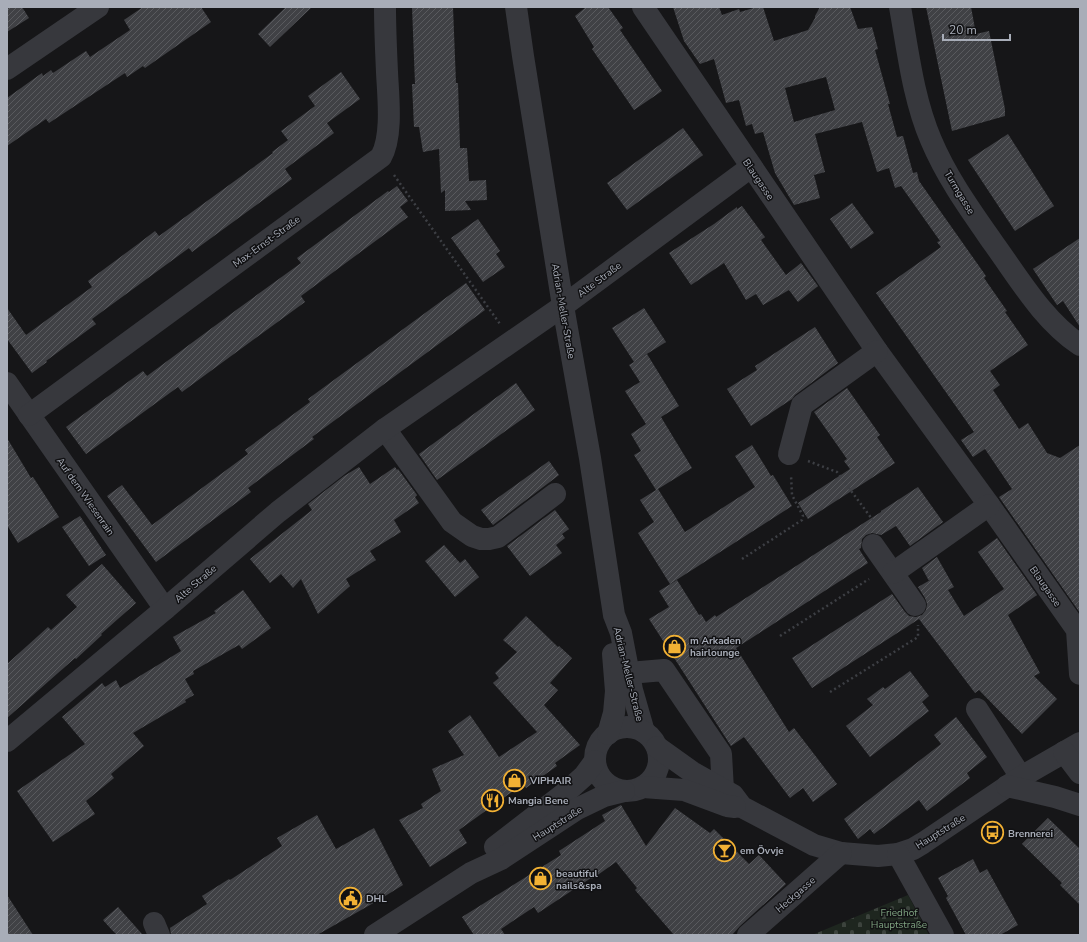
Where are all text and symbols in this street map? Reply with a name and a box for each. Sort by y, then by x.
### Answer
scale bar [943,16,1010,42]
text: 20 m [949,22,977,38]
street label: Blaugasse [739,156,777,203]
street label: Turmgasse [940,168,978,217]
street label: Max-Ernst-Straße [230,213,303,271]
street label: Alte Straße [575,259,624,301]
street label: Adrian-Meller-Straße [548,262,578,360]
street label: Auf dem Wiesenrain [53,455,117,538]
street label: Alte Straße [172,562,220,606]
street label: Blaugasse [1026,563,1064,610]
street label: Adrian-Meller-Straße [610,626,647,723]
shop icon: m Arkaden hairlounge [661,633,687,659]
place label: m Arkaden hairlounge [690,634,741,660]
shop icon: VIPHAIR [502,767,528,793]
place label: VIPHAIR [529,774,571,788]
restaurant icon: Mangia Bene [480,787,506,813]
place label: Mangia Bene [508,794,569,808]
street label: Hauptstraße [530,803,585,845]
street label: Hauptstraße [913,811,968,853]
bus stop icon: Brennerei [980,820,1006,846]
place label: Brennerei [1008,827,1053,841]
bar icon: em Övvje [712,837,738,863]
place label: em Övvje [740,844,784,858]
shop icon: beautiful nails&spa [527,866,553,892]
place label: beautiful nails&spa [556,867,602,893]
street label: Heckgasse [773,874,819,916]
public building icon: DHL [337,885,363,911]
place label: DHL [366,892,387,906]
park label: Friedhof Hauptstraße [871,906,927,932]

